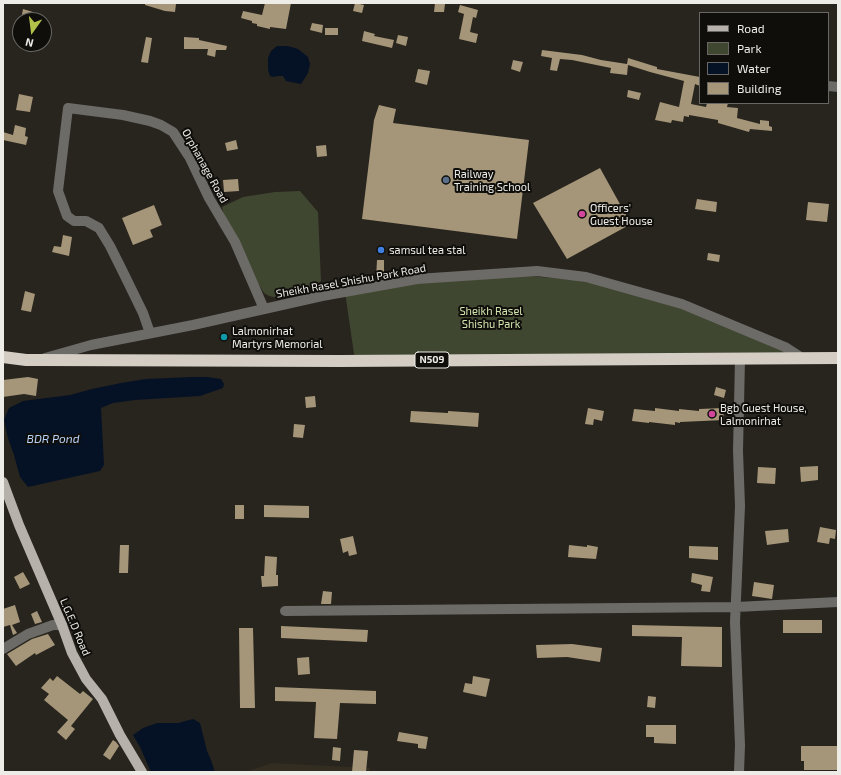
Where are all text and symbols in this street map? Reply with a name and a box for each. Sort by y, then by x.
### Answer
north arrow [12,12,52,52]
legend [699,12,829,104]
text: Road [737,21,765,35]
text: N [24,36,35,50]
text: Park [737,41,762,55]
text: Water [737,61,771,75]
text: Building [737,81,781,95]
street label: Orphanage Road [179,127,231,205]
place label: Railway Training School [454,167,530,193]
marker: Railway Training School [441,175,451,185]
place label: Officers' Guest House [590,201,653,227]
marker: Officers' Guest House [577,209,587,219]
place label: samsul tea stal [389,243,466,257]
marker: samsul tea stal [376,245,386,255]
street label: Sheikh Rasel Shishu Park Road [275,261,427,301]
park label: Sheikh Rasel Shishu Park [459,304,523,330]
place label: Lalmonirhat Martyrs Memorial [232,324,322,350]
marker: Lalmonirhat Martyrs Memorial [219,332,229,342]
road number: N509 [415,352,449,368]
place label: Bgb Guest House, Lalmonirhat [720,401,807,427]
marker: Bgb Guest House, Lalmonirhat [707,409,717,419]
water label: BDR Pond [26,432,80,446]
street label: L.G.E.D Road [57,596,93,658]

